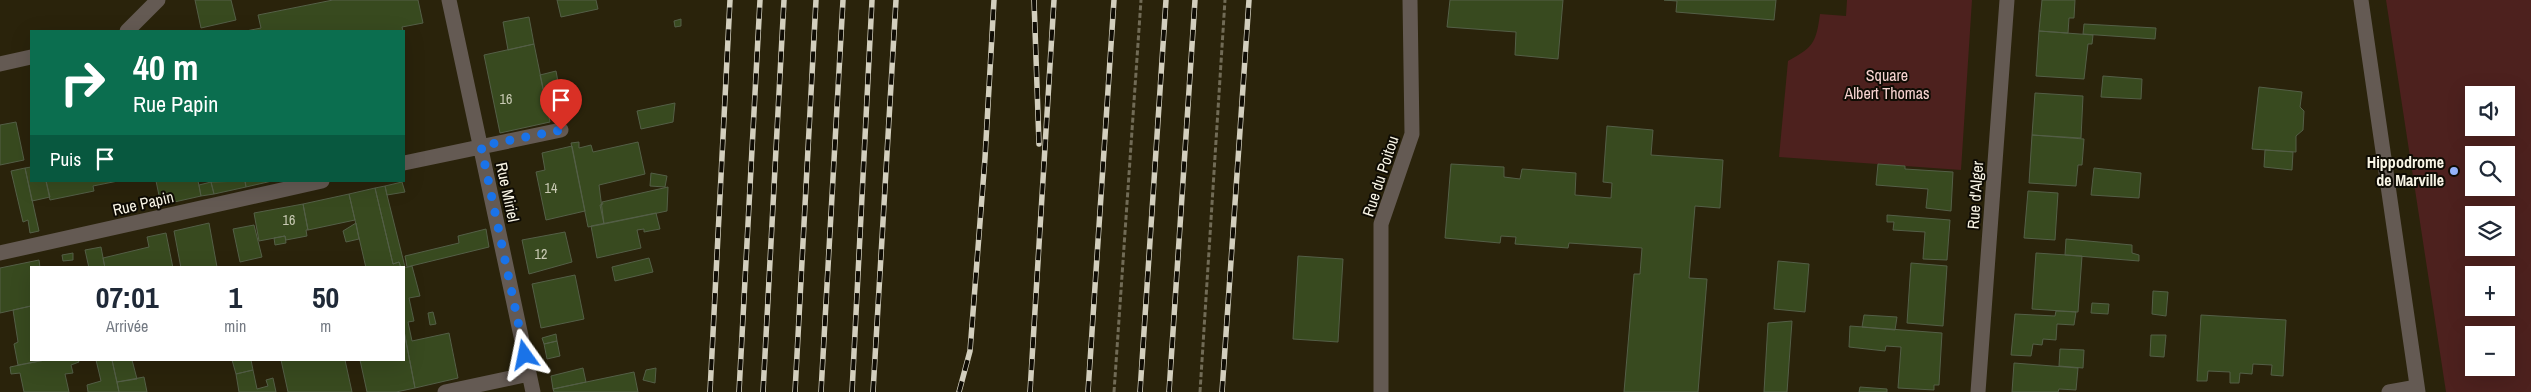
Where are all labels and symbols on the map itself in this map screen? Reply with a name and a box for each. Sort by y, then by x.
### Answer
park label: Square Albert Thomas [1843,64,1930,104]
pin [540,79,582,130]
house number: 16 [500,90,512,108]
street label: Rue du Poitou [1357,133,1403,219]
place label: Hippodrome de Marville [2367,151,2444,191]
street label: Rue Miriel [491,160,525,224]
street label: Rue d'Alger [1962,160,1988,230]
marker: Hippodrome de Marville [2448,165,2460,177]
house number: 14 [545,179,558,197]
street label: Rue Papin [110,185,176,221]
house number: 16 [283,211,295,229]
house number: 12 [535,245,547,263]
position arrow [498,328,550,380]

